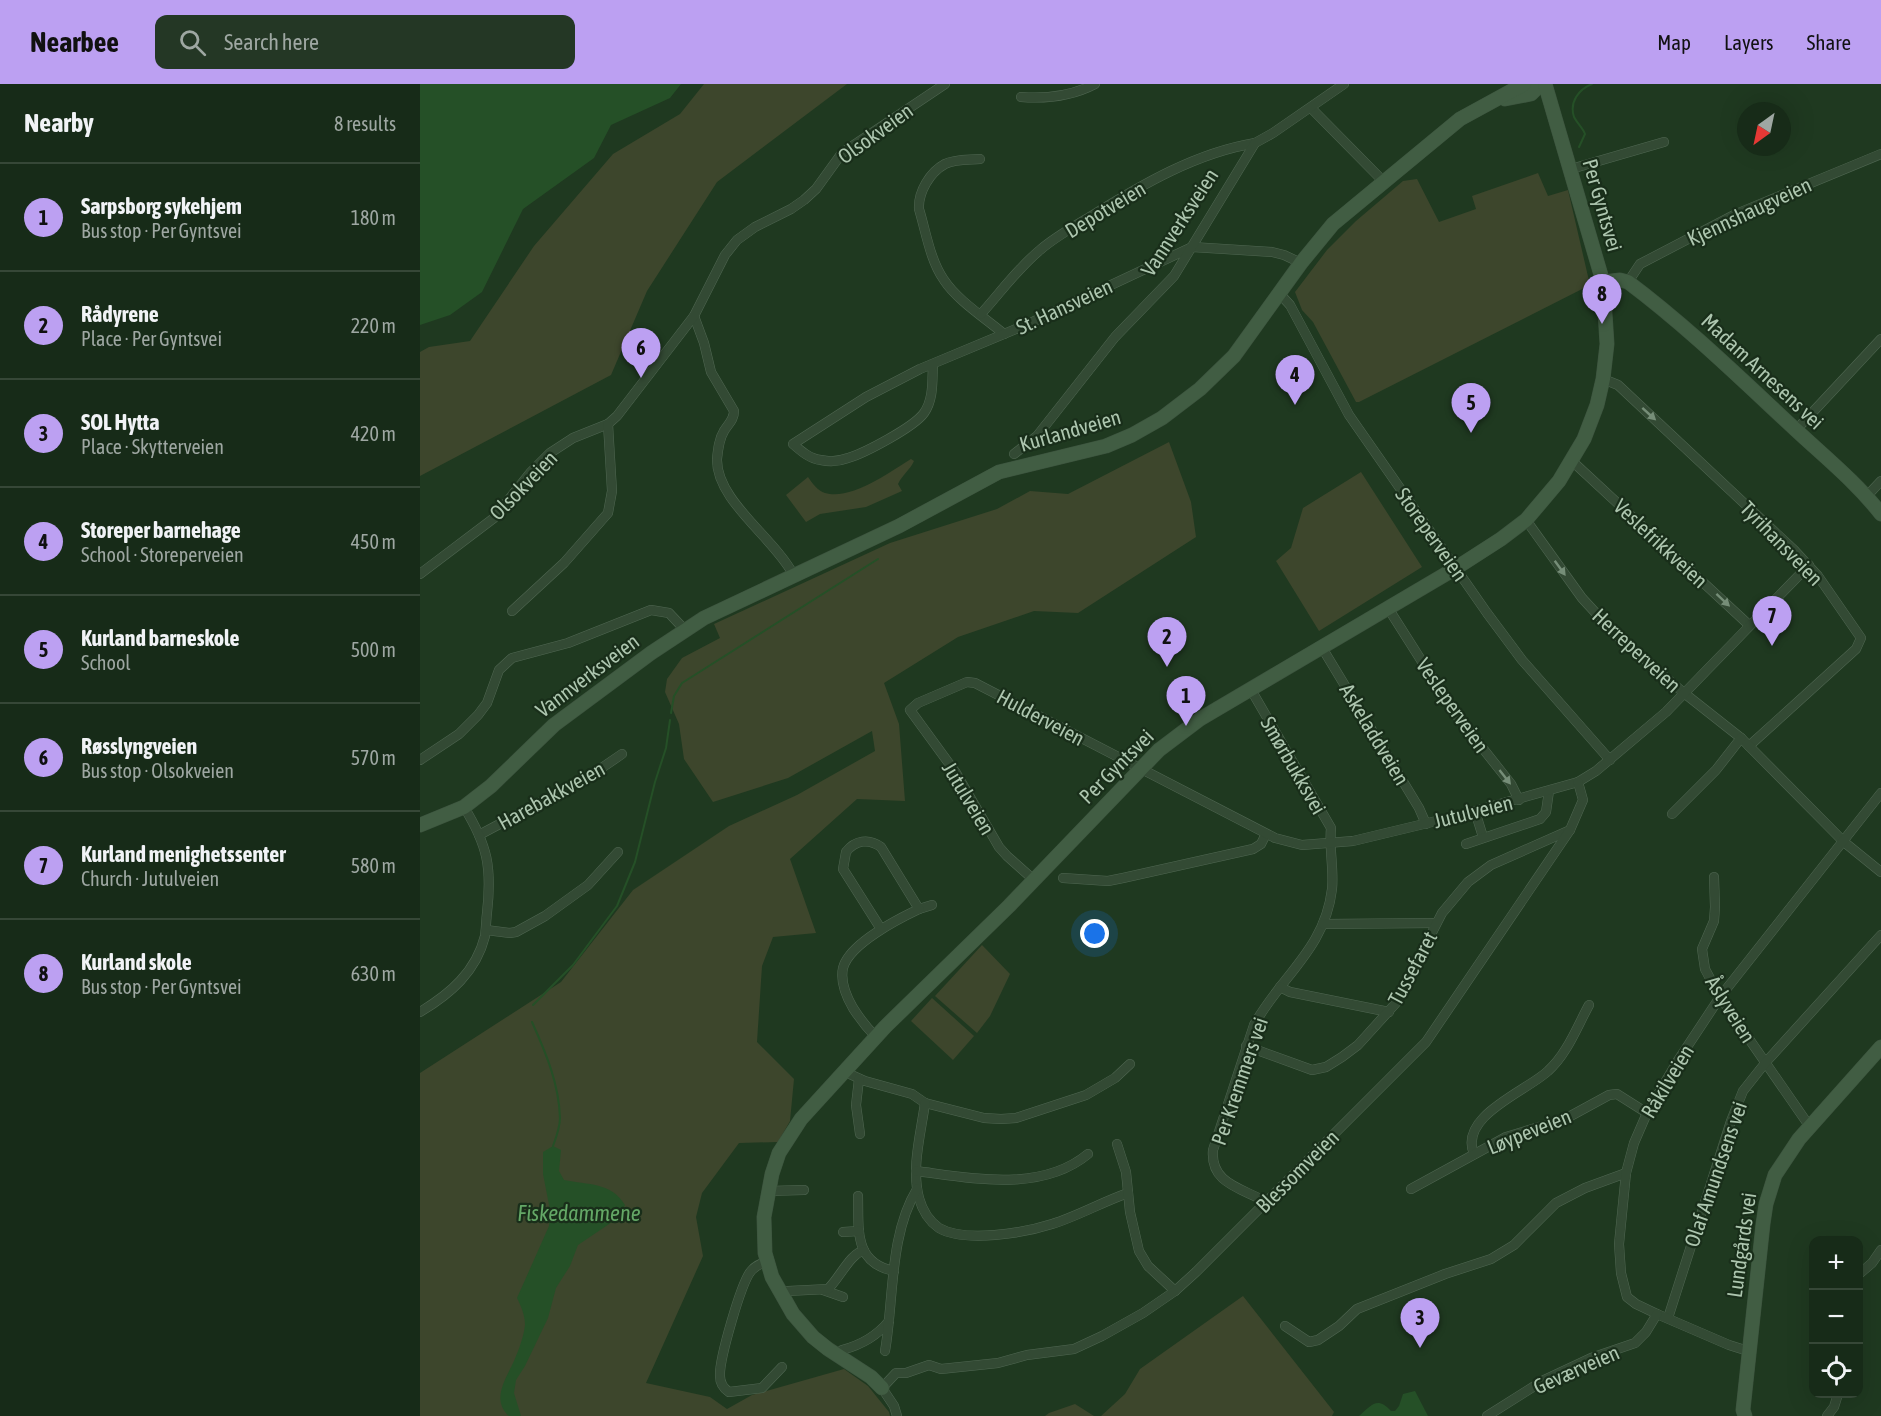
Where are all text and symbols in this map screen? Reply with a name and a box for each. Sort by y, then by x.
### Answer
search box [155,15,575,69]
text: Nearbee [30,26,119,58]
icon: search [176,26,209,59]
text: Search here [224,29,319,55]
text: Map [1657,30,1691,54]
text: Layers [1724,30,1774,54]
text: Share [1807,30,1851,54]
street label: Olsokveien [833,98,917,168]
north arrow [1737,102,1791,156]
text: Nearby [24,108,94,138]
text: 8 results [334,112,396,135]
street label: Per Gyntsvei [1578,156,1628,254]
street label: Vannverksveien [1135,164,1223,280]
street label: Kjennshaugveien [1683,172,1815,250]
street label: Depotveien [1060,176,1150,242]
text: Sarpsborg sykehjem [81,193,242,219]
text: 1 [39,206,48,229]
text: 180 m [351,206,396,229]
text: Bus stop · Per Gyntsvei [81,219,242,242]
street label: St. Hansveien [1012,273,1116,339]
pin: 8 [1582,274,1622,324]
text: Rådyrene [81,301,159,327]
street label: Madam Arnesens vei [1697,308,1829,434]
text: 2 [39,314,48,337]
text: 220 m [351,314,396,337]
text: Place · Per Gyntsvei [81,327,222,350]
pin: 6 [622,328,660,378]
pin: 4 [1276,356,1314,405]
pin: 5 [1452,384,1490,433]
street label: Kurlandveien [1017,404,1123,456]
one-way arrow [1641,407,1656,420]
text: SOL Hytta [81,409,159,435]
text: 3 [39,422,48,445]
text: 420 m [351,422,396,445]
text: Place · Skytterveien [81,435,224,458]
street label: Olsokveien [484,445,562,525]
street label: Storeperveien [1391,483,1473,585]
street label: Veslefrikkveien [1609,494,1713,592]
street label: Tyrihansveien [1736,496,1828,590]
text: Storeper barnehage [81,517,241,543]
text: 4 [39,530,48,553]
text: 450 m [351,530,396,553]
text: School · Storeperveien [81,543,244,566]
one-way arrow [1554,559,1566,575]
one-way arrow [1715,593,1730,606]
pin: 7 [1752,596,1792,646]
street label: Herreperveien [1588,603,1686,697]
pin: 2 [1148,618,1186,667]
text: Kurland barneskole [81,625,240,651]
street label: Vannverksveien [531,628,643,722]
text: 5 [39,638,48,661]
text: 500 m [351,638,396,661]
text: School [81,651,131,674]
street label: Vesleperveien [1412,653,1494,757]
pin: 1 [1166,676,1206,726]
street label: Askeladdveien [1335,679,1415,789]
street label: Hulderveien [993,684,1089,750]
street label: Smørbukksvei [1256,712,1332,818]
street label: Per Gyntsvei [1074,724,1158,808]
text: Røsslyngveien [81,733,197,759]
text: 6 [39,746,48,769]
text: 570 m [351,746,396,769]
street label: Harebakkveien [493,756,609,834]
street label: Jutulveien [938,757,1000,839]
text: Bus stop · Olsokveien [81,759,234,782]
one-way arrow [1499,769,1511,784]
street label: Jutulveien [1431,790,1515,832]
text: Kurland menighetssenter [81,841,286,867]
text: 7 [39,854,48,877]
text: 580 m [351,854,396,877]
text: Church · Jutulveien [81,867,219,890]
your location [1080,919,1109,948]
street label: Tussefaret [1383,927,1441,1009]
text: Kurland skole [81,949,192,975]
text: 8 [39,962,48,985]
text: 630 m [351,962,396,985]
street label: Åslyveien [1701,971,1761,1047]
text: Bus stop · Per Gyntsvei [81,975,242,998]
street label: Per Kremmers vei [1206,1014,1272,1148]
street label: Råkilveien [1636,1040,1698,1122]
street label: Olaf Amundsens vei [1679,1098,1751,1250]
street label: Løypeveien [1484,1103,1574,1159]
street label: Blessomveien [1251,1125,1343,1217]
street label: Lundgårds vei [1722,1191,1760,1299]
water label: Fiskedammene [517,1200,641,1226]
map controls [1809,1236,1863,1398]
button: + [1809,1236,1863,1290]
button: − [1809,1290,1863,1344]
pin: 3 [1400,1298,1440,1348]
street label: Geværveien [1529,1339,1623,1399]
button: locate [1809,1344,1863,1398]

